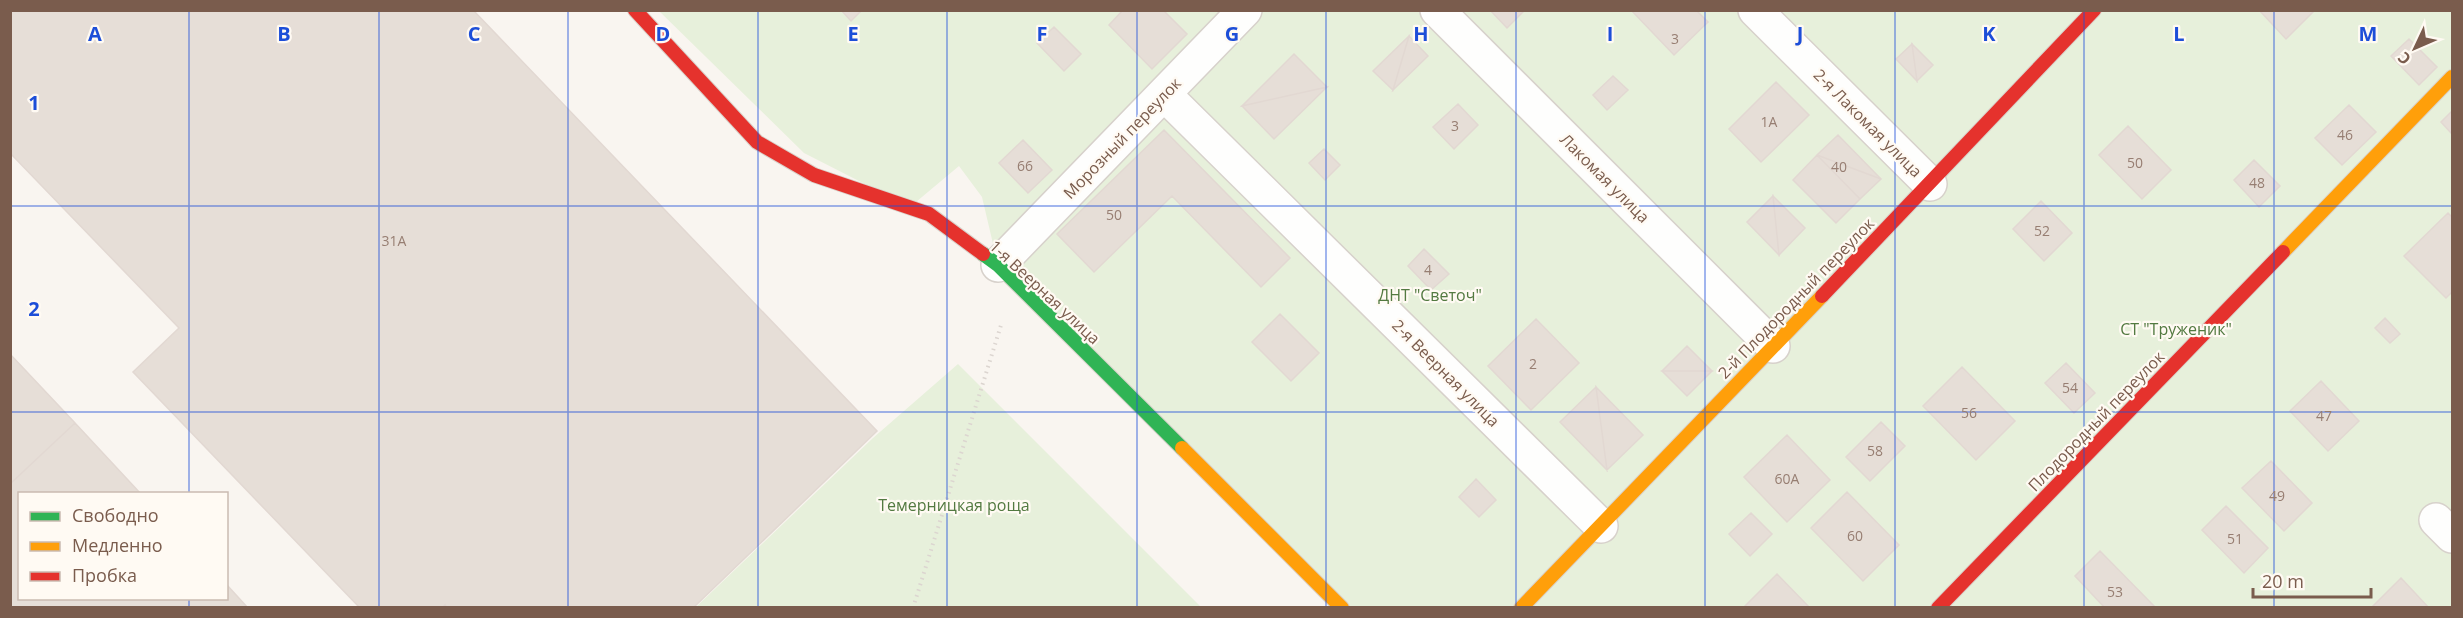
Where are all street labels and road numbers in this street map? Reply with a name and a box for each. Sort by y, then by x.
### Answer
street label: 2-я Лакомая улица [1809,64,1927,182]
street label: Морозный переулок [1058,72,1186,203]
street label: Лакомая улица [1556,129,1654,227]
street label: 2-й Плодородный переулок [1713,212,1879,383]
street label: 1-я Веерная улица [985,235,1105,349]
street label: 2-я Веерная улица [1387,314,1505,432]
street label: Плодородный переулок [2023,345,2169,496]

